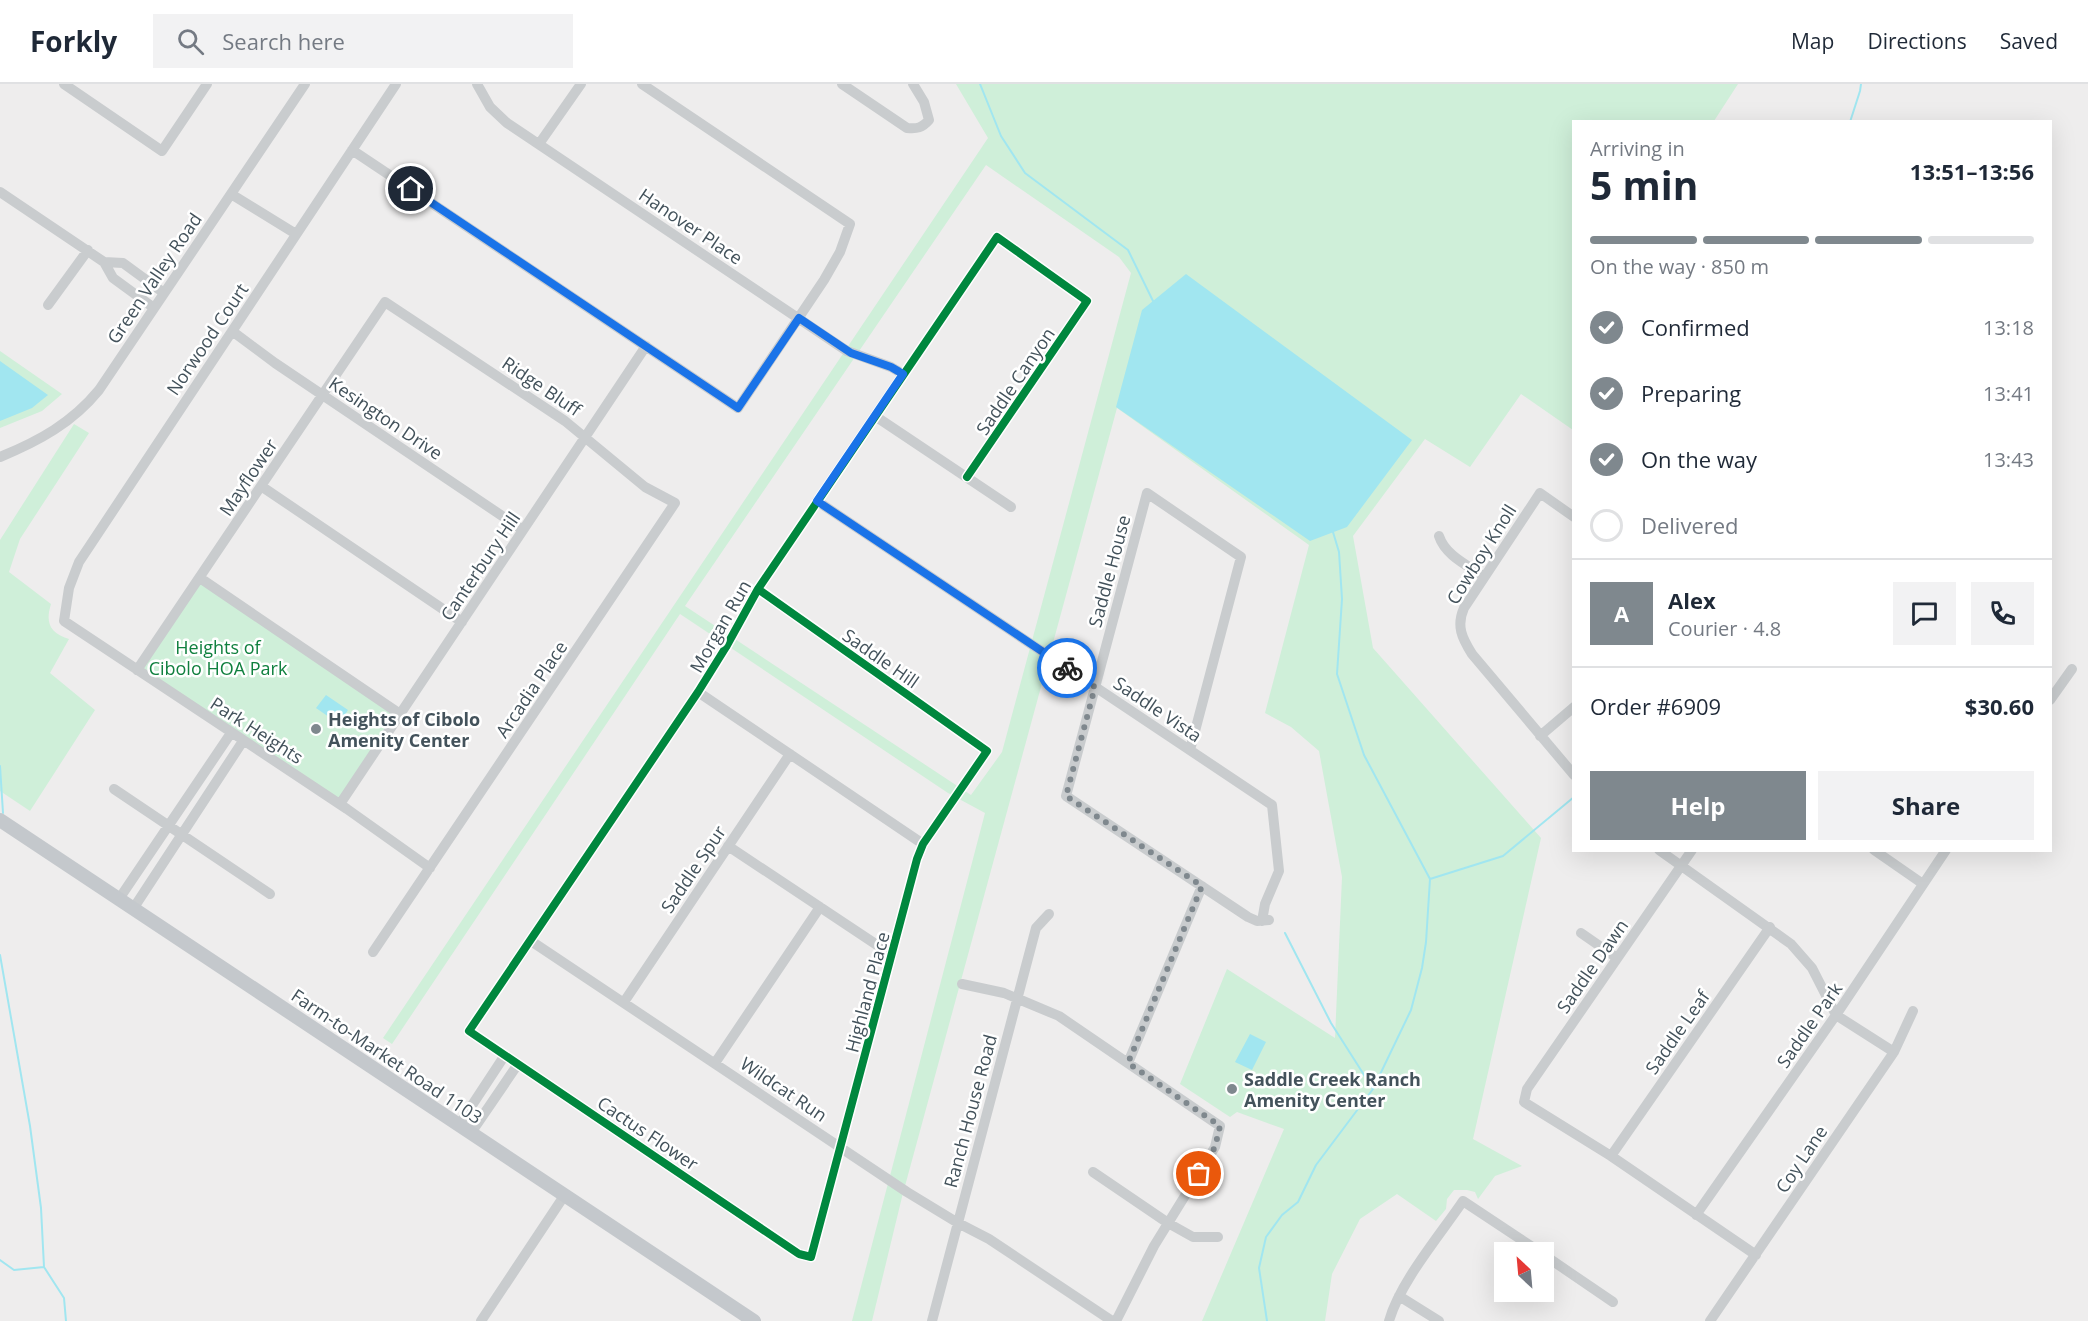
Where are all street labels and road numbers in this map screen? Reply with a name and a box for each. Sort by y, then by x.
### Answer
street label: Hanover Place [634,182,748,270]
street label: Green Valley Road [101,208,207,348]
street label: Norwood Court [161,278,253,400]
street label: Saddle Canyon [970,323,1060,439]
street label: Ridge Bluff [498,351,587,422]
street label: Kesington Drive [325,371,447,465]
street label: Mayflower [213,433,283,520]
street label: Cowboy Knoll [1441,499,1521,609]
street label: Canterbury Hill [435,507,525,625]
street label: Saddle House [1083,512,1135,630]
street label: Morgan Run [684,575,756,677]
street label: Saddle Hill [838,623,924,693]
street label: Arcadia Place [490,636,572,742]
street label: Saddle Vista [1109,671,1207,747]
street label: Park Heights [206,691,308,769]
street label: Saddle Spur [655,820,731,917]
street label: Saddle Dawn [1551,914,1633,1018]
street label: Highland Place [839,929,895,1055]
street label: Saddle Park [1771,977,1847,1072]
street label: Farm-to-Market Road 1103 [287,983,487,1129]
street label: Saddle Leaf [1639,985,1715,1079]
street label: Ranch House Road [938,1032,1002,1190]
street label: Wildcat Run [736,1051,832,1127]
street label: Cactus Flower [593,1090,704,1176]
street label: Coy Lane [1770,1121,1832,1197]

